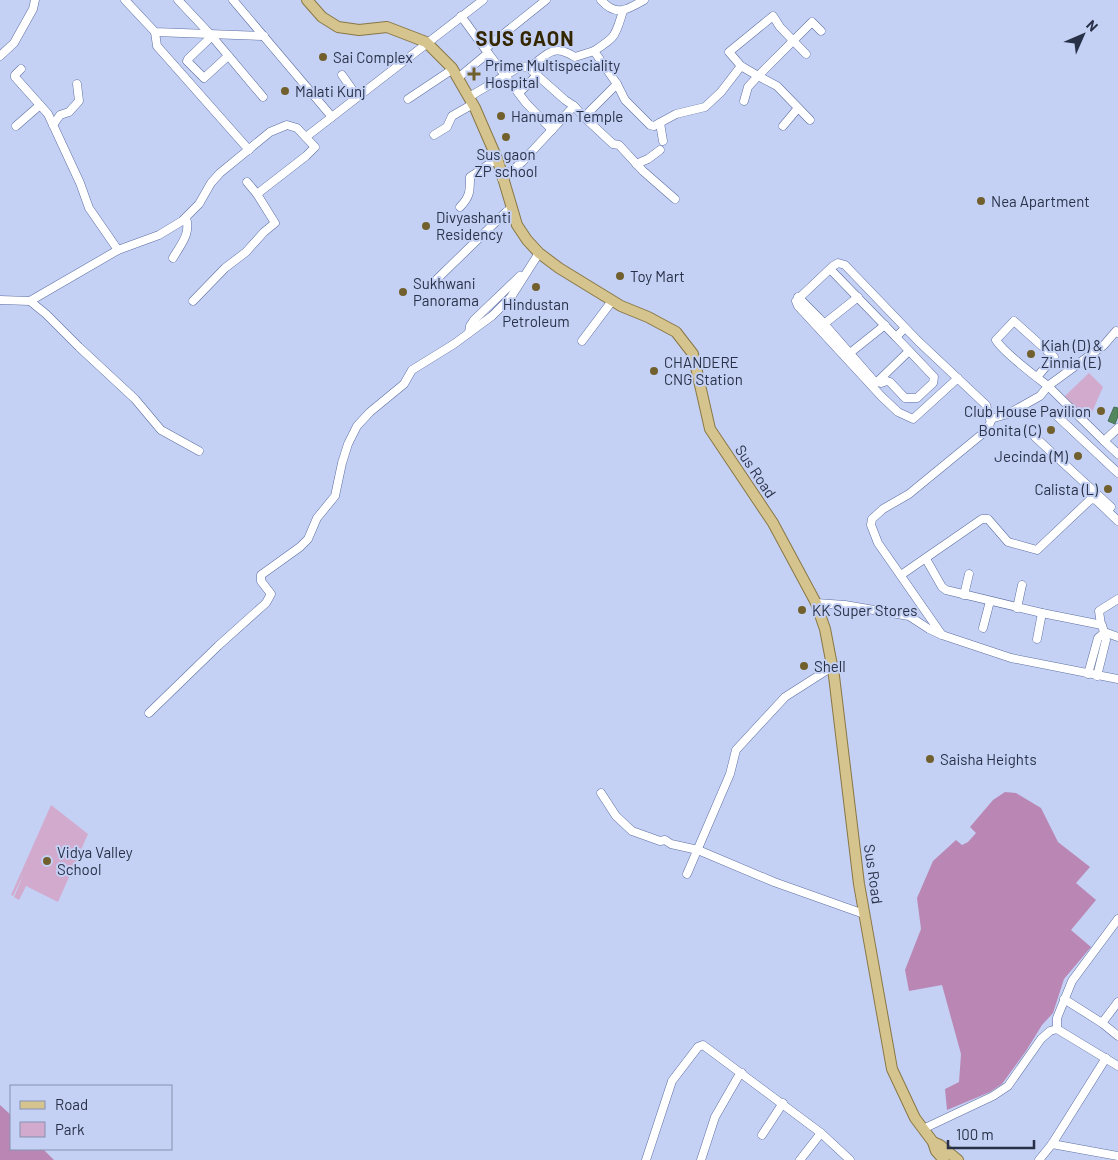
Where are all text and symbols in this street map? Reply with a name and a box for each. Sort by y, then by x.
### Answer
north arrow [1058,10,1108,60]
text: N [1083,16,1102,35]
district label: SUS GAON [475,26,575,50]
place label: Sai Complex [333,48,413,66]
marker: Sai Complex [317,51,329,63]
place label: Prime Multispeciality Hospital [485,56,620,91]
marker: Prime Multispeciality Hospital [467,67,481,81]
place label: Malati Kunj [295,82,366,100]
marker: Malati Kunj [279,85,291,97]
place label: Hanuman Temple [511,107,623,125]
marker: Hanuman Temple [495,110,507,122]
marker: Sus gaon ZP school [500,131,512,143]
place label: Sus gaon ZP school [475,145,537,180]
place label: Nea Apartment [991,192,1090,210]
marker: Nea Apartment [975,195,987,207]
place label: Divyashanti Residency [436,208,511,243]
marker: Divyashanti Residency [420,220,432,232]
place label: Toy Mart [630,267,685,285]
marker: Toy Mart [614,270,626,282]
place label: Sukhwani Panorama [413,274,479,309]
marker: Hindustan Petroleum [530,281,542,293]
marker: Sukhwani Panorama [397,286,409,298]
place label: Hindustan Petroleum [502,295,570,330]
place label: Kiah (D) & Zinnia (E) [1041,336,1103,371]
marker: Kiah (D) & Zinnia (E) [1025,348,1037,360]
place label: CHANDERE CNG Station [664,353,743,388]
marker: CHANDERE CNG Station [648,365,660,377]
place label: Club House Pavilion [964,402,1091,420]
marker: Club House Pavilion [1095,405,1107,417]
place label: Bonita (C) [978,421,1041,439]
marker: Bonita (C) [1045,424,1057,436]
street label: Sus Road [732,441,780,501]
place label: Jecinda (M) [994,447,1068,465]
marker: Jecinda (M) [1072,450,1084,462]
place label: Calista (L) [1034,480,1098,498]
marker: Calista (L) [1102,483,1114,495]
place label: KK Super Stores [812,601,917,619]
marker: KK Super Stores [796,604,808,616]
place label: Shell [814,657,846,675]
marker: Shell [798,660,810,672]
place label: Saisha Heights [940,750,1037,768]
marker: Saisha Heights [924,753,936,765]
place label: Vidya Valley School [57,843,133,878]
street label: Sus Road [861,843,887,905]
marker: Vidya Valley School [41,855,53,867]
legend [10,1085,172,1150]
text: Road [55,1095,88,1113]
scale bar [948,1118,1034,1150]
text: Park [55,1120,85,1138]
text: 100 m [956,1125,994,1143]

